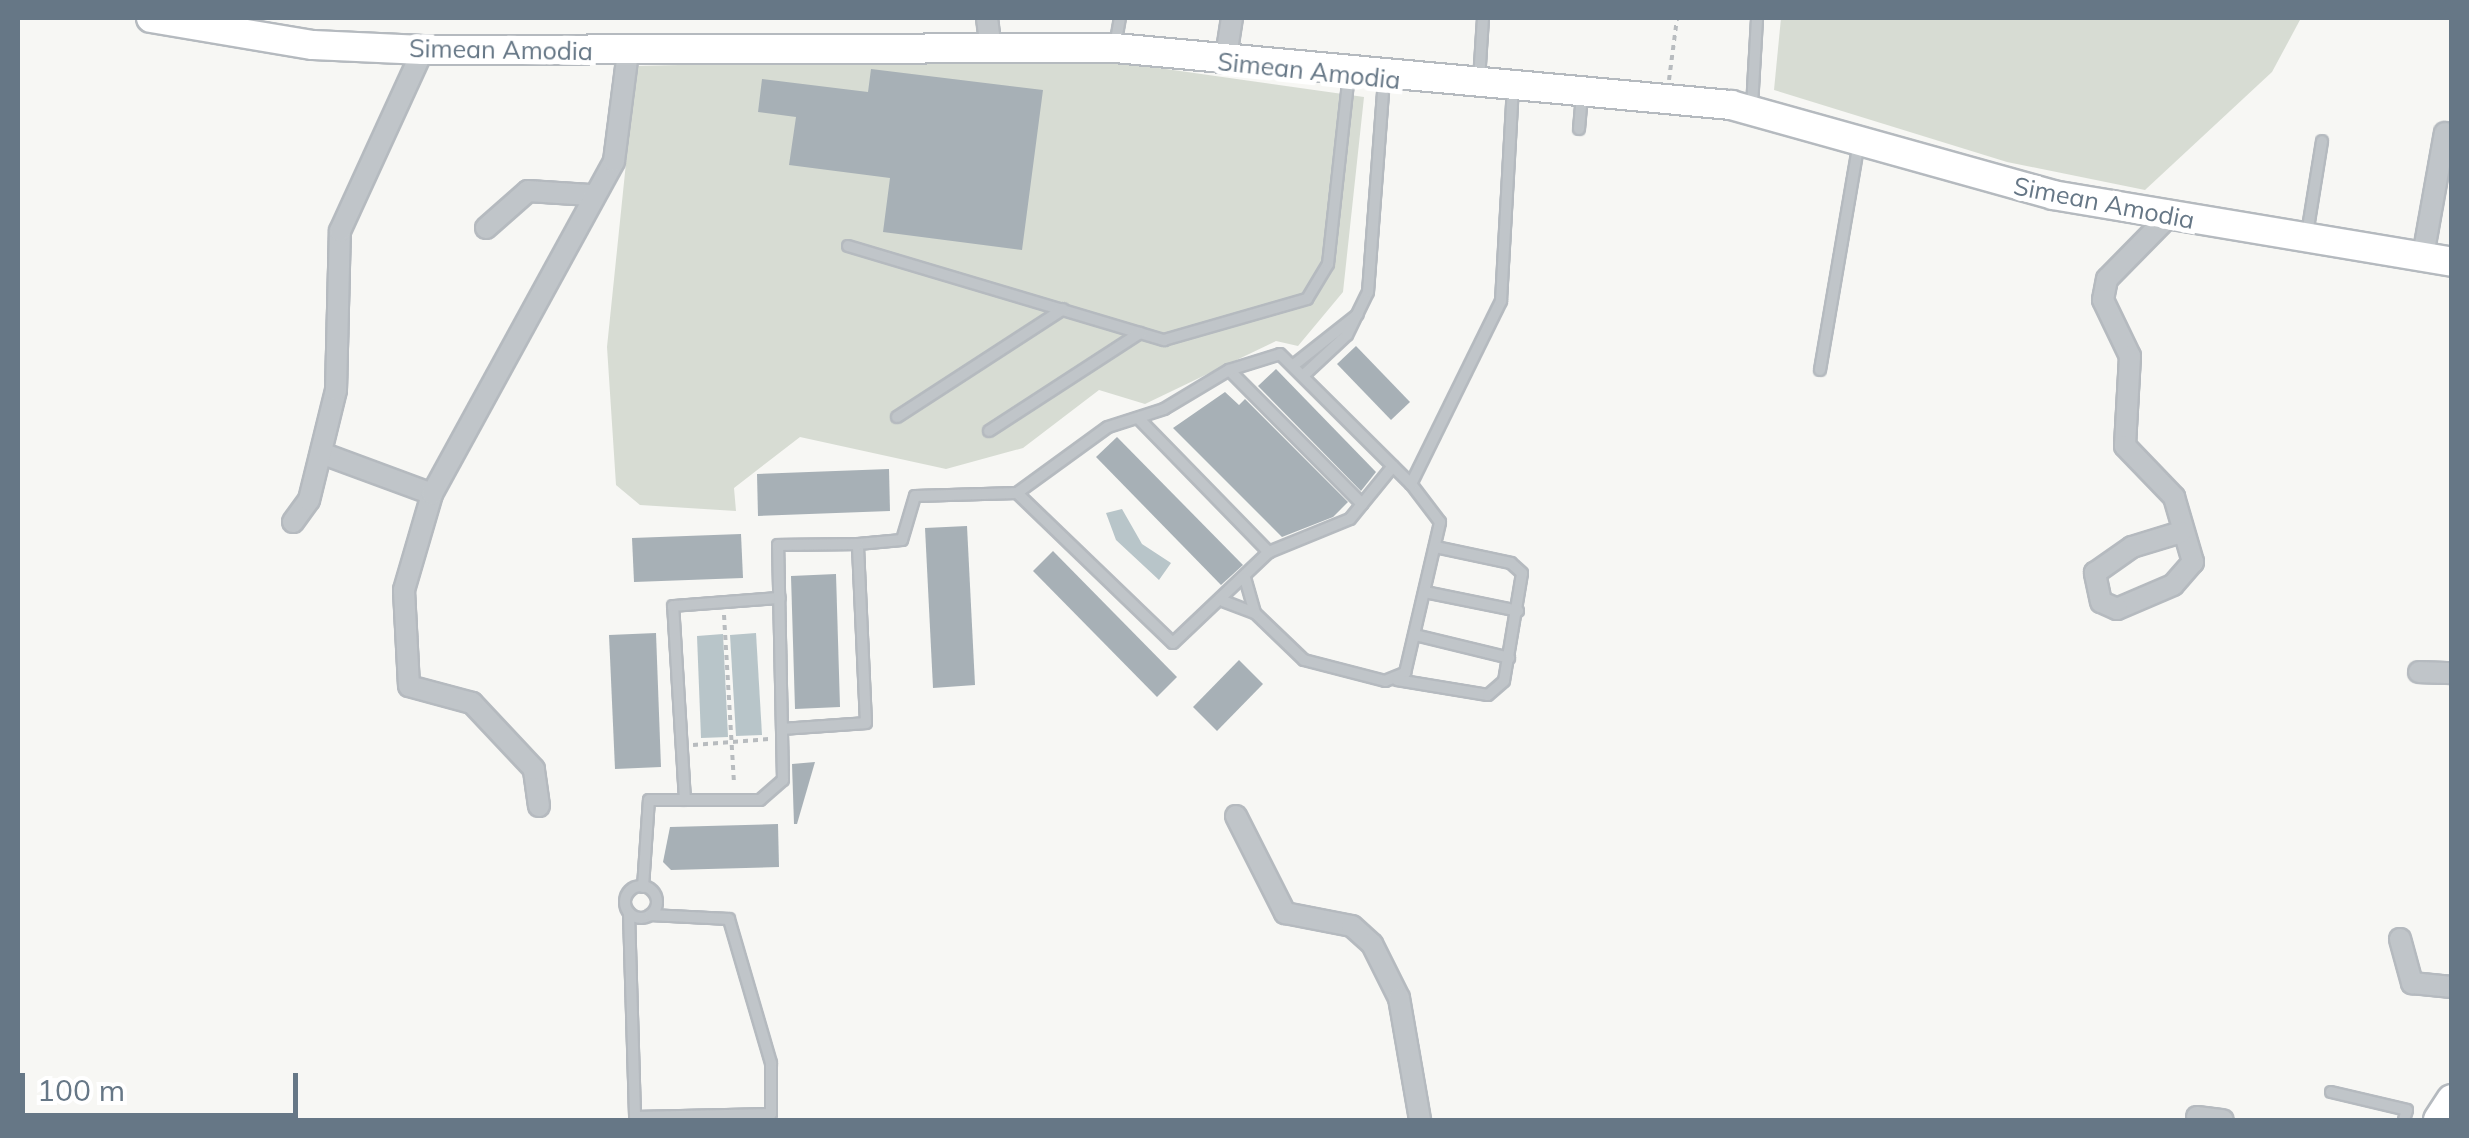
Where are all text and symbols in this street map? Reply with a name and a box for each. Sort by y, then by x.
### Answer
street label: Simean Amodia [409,33,593,67]
street label: Simean Amodia [1216,46,1402,96]
street label: Simean Amodia [2011,171,2197,235]
scale bar [25,1053,302,1115]
text: 100 m [37,1071,125,1109]

